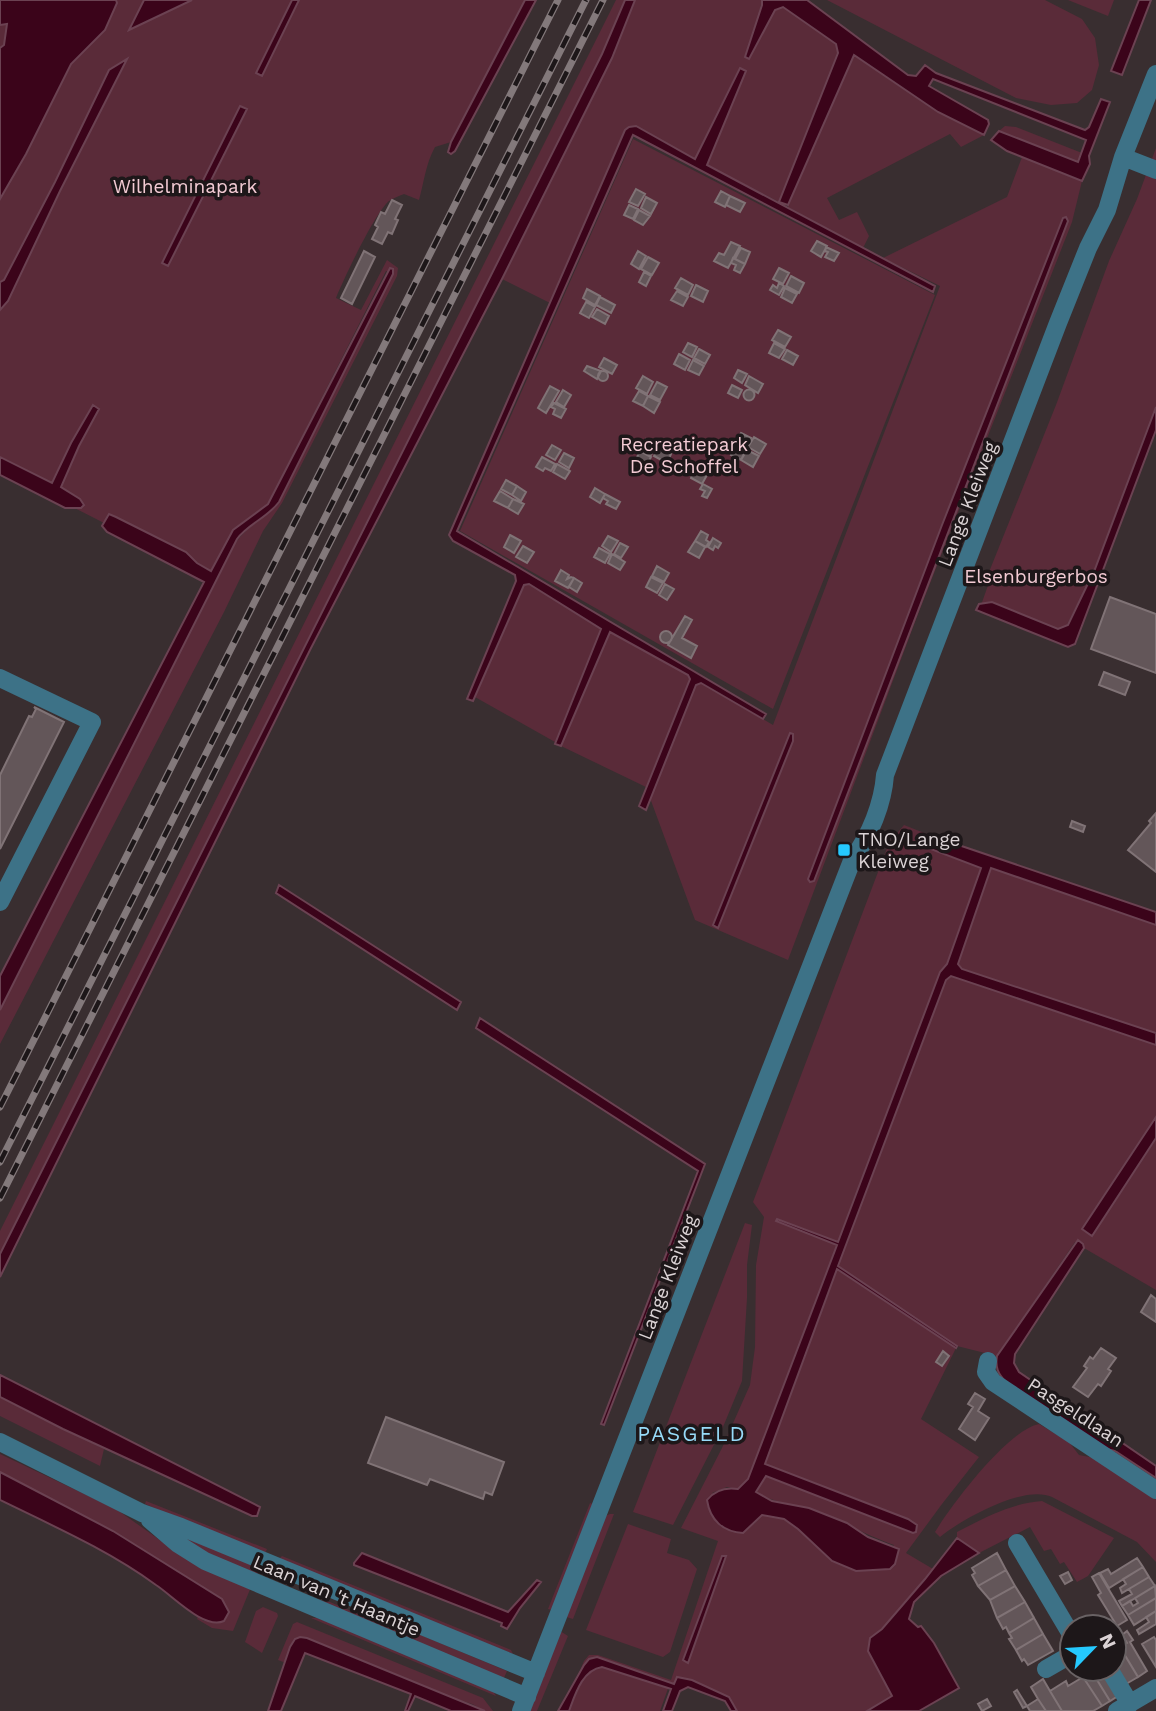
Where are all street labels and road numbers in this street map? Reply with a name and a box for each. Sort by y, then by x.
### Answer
street label: Lange Kleiweg [933,437,1002,570]
street label: Lange Kleiweg [633,1210,702,1343]
street label: Pasgeldlaan [1023,1373,1128,1452]
street label: Laan van 't Haantje [250,1550,424,1641]

